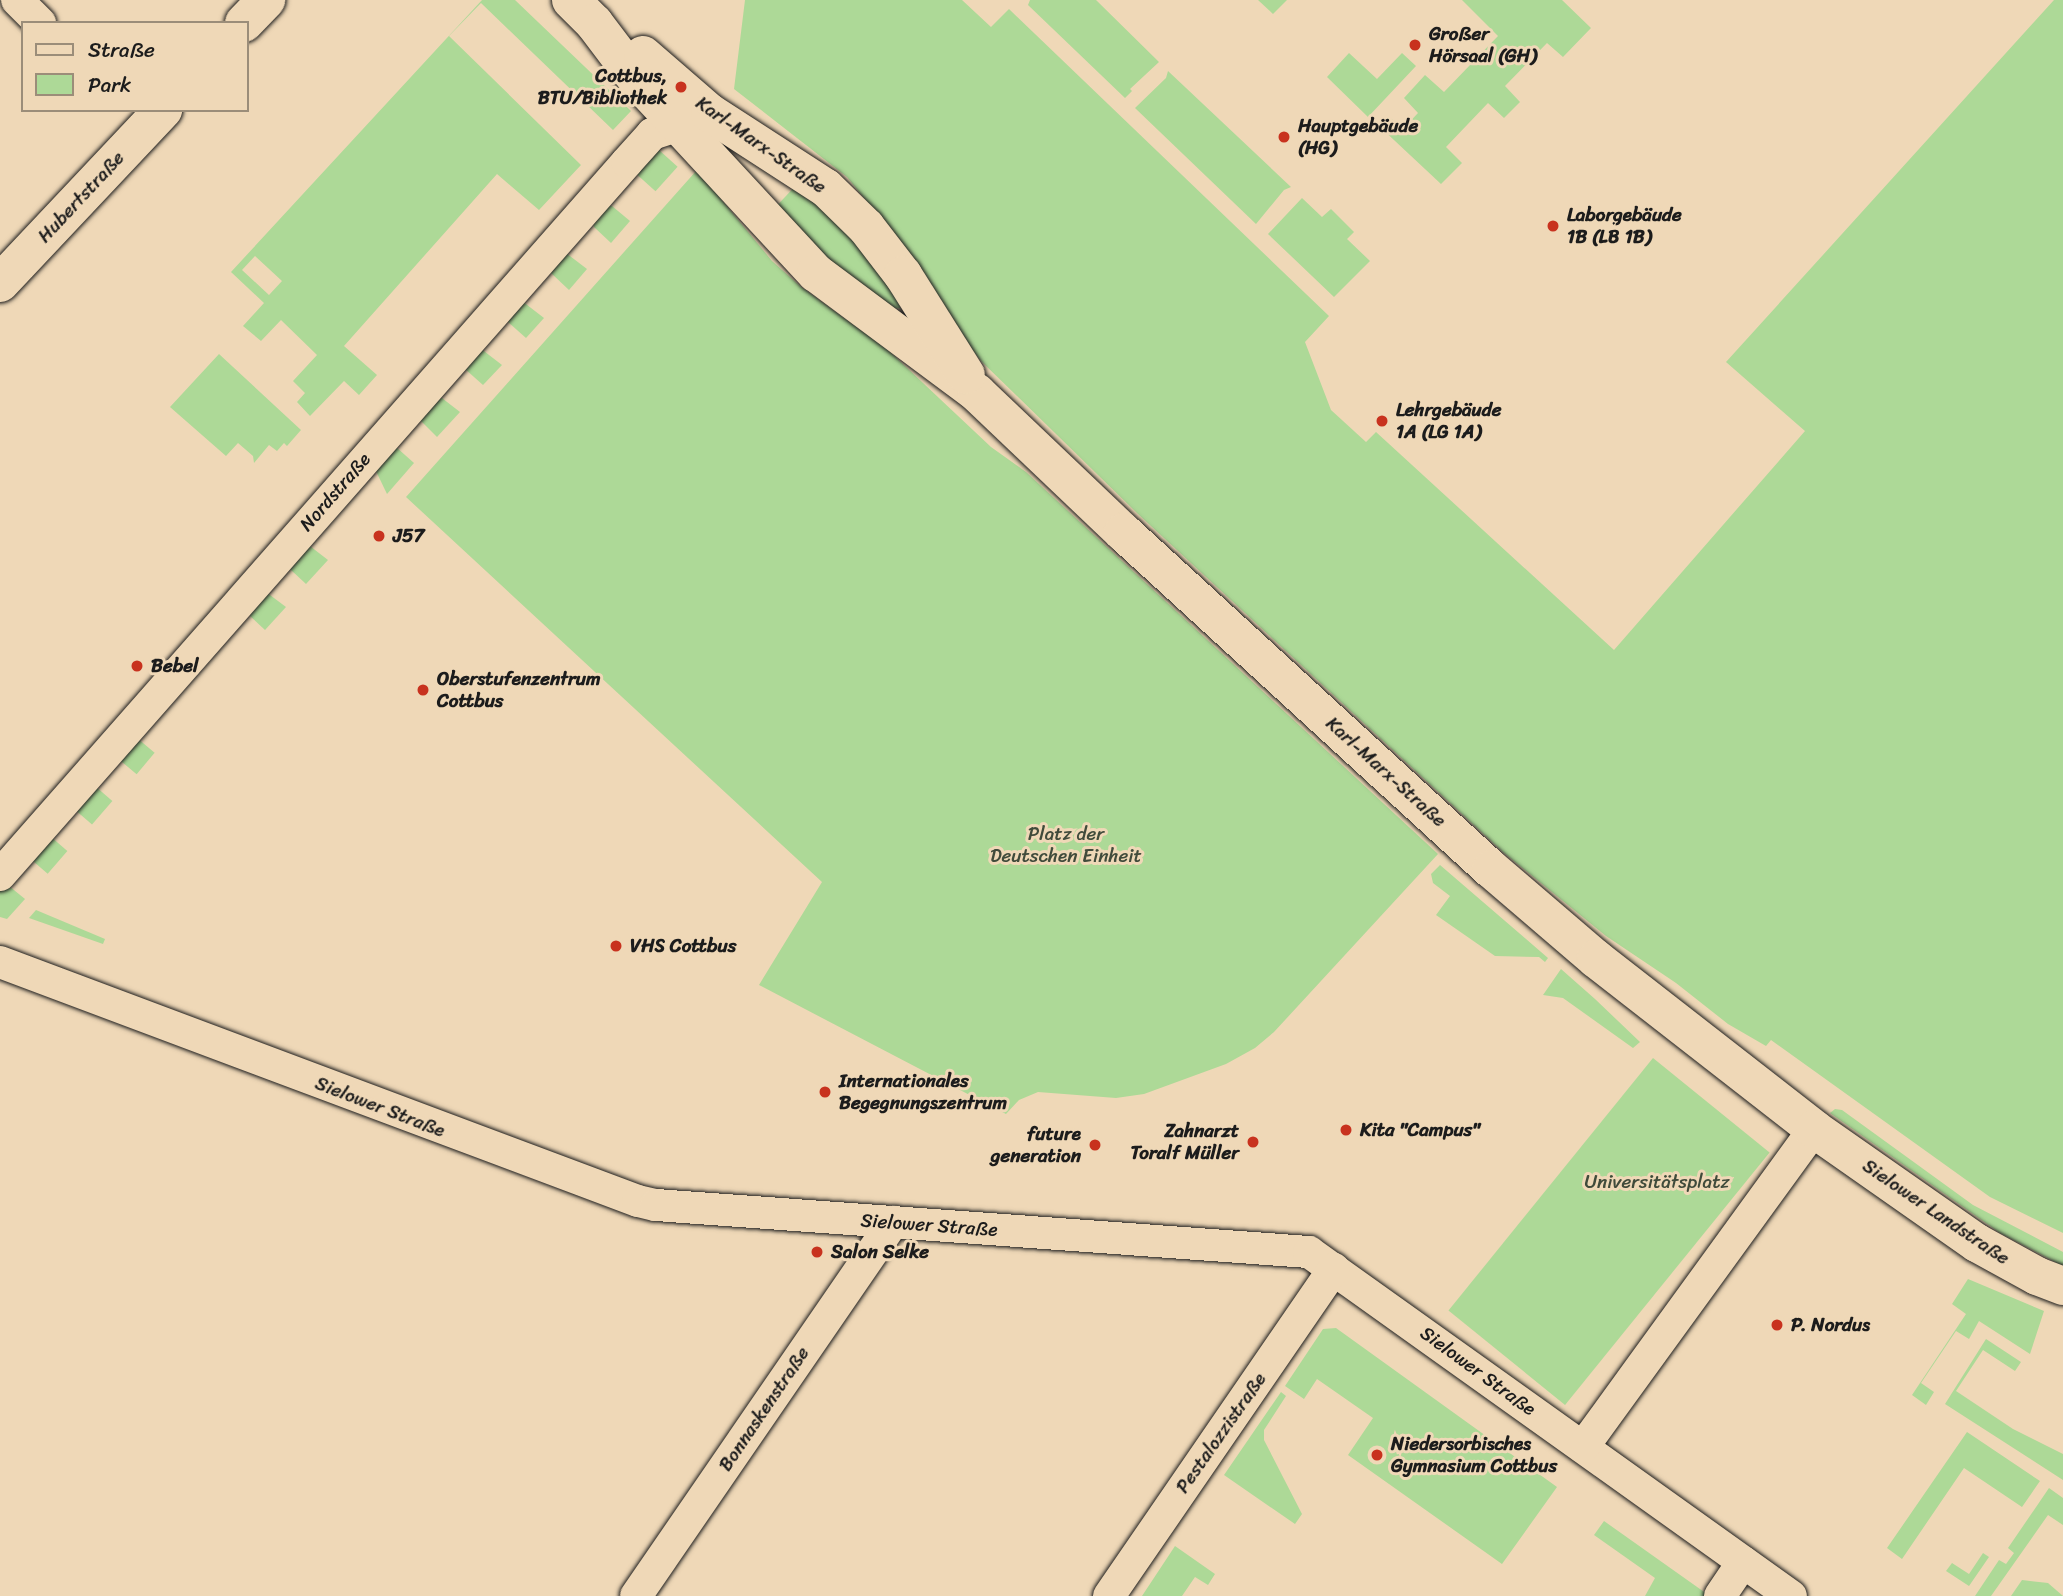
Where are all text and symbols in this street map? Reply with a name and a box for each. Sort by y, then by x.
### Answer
legend [21,21,248,112]
place label: Großer Hörsaal (GH) [1429,23,1537,67]
text: Straße [88,31,155,69]
marker: Großer Hörsaal (GH) [1407,37,1423,53]
place label: Cottbus, BTU/Bibliothek [538,65,667,109]
text: Park [88,66,131,104]
marker: Cottbus, BTU/Bibliothek [673,79,689,95]
street label: Karl-Marx-Straße [691,92,831,198]
place label: Hauptgebäude (HG) [1298,115,1418,159]
marker: Hauptgebäude (HG) [1276,129,1292,145]
street label: Hubertstraße [33,147,129,247]
place label: Laborgebäude 1B (LB 1B) [1567,204,1682,248]
marker: Laborgebäude 1B (LB 1B) [1545,218,1561,234]
place label: Lehrgebäude 1A (LG 1A) [1396,399,1502,443]
marker: Lehrgebäude 1A (LG 1A) [1374,413,1390,429]
street label: Nordstraße [295,448,375,536]
place label: J57 [393,525,424,547]
marker: J57 [371,528,387,544]
place label: Bebel [151,655,198,677]
marker: Bebel [129,658,145,674]
place label: Oberstufenzentrum Cottbus [437,668,601,712]
marker: Oberstufenzentrum Cottbus [415,682,431,698]
street label: Karl-Marx-Straße [1321,712,1451,832]
park label: Platz der Deutschen Einheit [991,823,1141,867]
place label: VHS Cottbus [630,935,736,957]
marker: VHS Cottbus [608,938,624,954]
place label: Internationales Begegnungszentrum [839,1070,1007,1114]
street label: Sielower Straße [312,1072,448,1142]
marker: Internationales Begegnungszentrum [817,1084,833,1100]
place label: Kita "Campus" [1360,1119,1479,1141]
place label: Zahnarzt Toralf Müller [1130,1120,1239,1164]
marker: Kita "Campus" [1338,1122,1354,1138]
place label: future generation [991,1123,1081,1167]
marker: Zahnarzt Toralf Müller [1245,1134,1261,1150]
marker: future generation [1087,1137,1103,1153]
street label: Sielower Landstraße [1858,1155,2014,1269]
park label: Universitätsplatz [1585,1171,1729,1193]
street label: Sielower Straße [859,1209,999,1241]
place label: Salon Selke [831,1241,930,1263]
marker: Salon Selke [809,1244,825,1260]
place label: P. Nordus [1791,1314,1870,1336]
marker: P. Nordus [1769,1317,1785,1333]
street label: Sielower Straße [1416,1321,1540,1421]
street label: Bonnaskenstraße [714,1342,814,1476]
street label: Pestalozzistraße [1171,1368,1271,1498]
place label: Niedersorbisches Gymnasium Cottbus [1391,1433,1557,1477]
marker: Niedersorbisches Gymnasium Cottbus [1369,1447,1385,1463]

